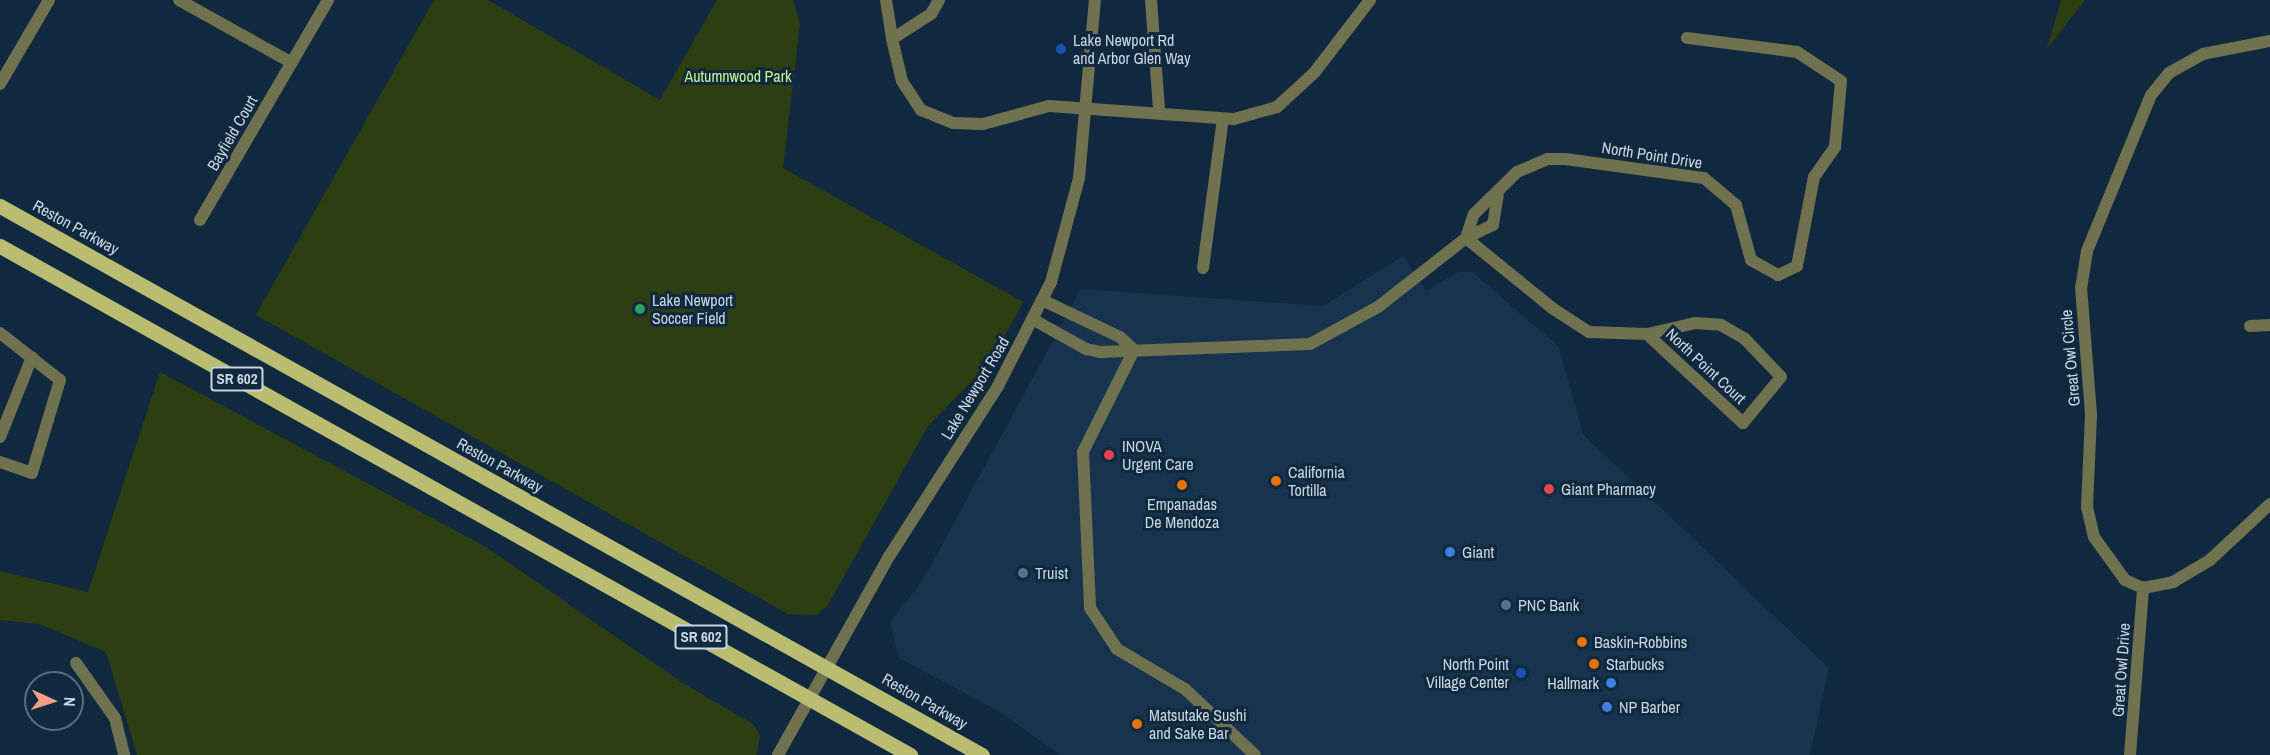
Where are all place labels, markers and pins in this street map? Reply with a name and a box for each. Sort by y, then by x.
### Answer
place label: Lake Newport Rd and Arbor Glen Way [1073,30,1191,68]
marker: Lake Newport Rd and Arbor Glen Way [1054,42,1068,56]
place label: Lake Newport Soccer Field [652,290,733,328]
marker: Lake Newport Soccer Field [633,302,647,316]
place label: INOVA Urgent Care [1122,436,1193,474]
marker: INOVA Urgent Care [1100,446,1118,464]
place label: California Tortilla [1288,462,1345,500]
marker: California Tortilla [1269,474,1283,488]
marker: Empanadas De Mendoza [1175,478,1189,492]
place label: Giant Pharmacy [1561,479,1656,499]
marker: Giant Pharmacy [1542,482,1556,496]
place label: Empanadas De Mendoza [1145,494,1219,532]
place label: Giant [1462,542,1494,562]
marker: Giant [1443,545,1457,559]
place label: Truist [1035,563,1068,583]
marker: Truist [1016,566,1030,580]
place label: PNC Bank [1518,595,1579,615]
marker: PNC Bank [1499,598,1513,612]
place label: Baskin-Robbins [1594,632,1687,652]
marker: Baskin-Robbins [1575,635,1589,649]
place label: North Point Village Center [1426,654,1509,692]
place label: Starbucks [1606,654,1664,674]
marker: Starbucks [1587,657,1601,671]
marker: North Point Village Center [1514,666,1528,680]
place label: Hallmark [1547,673,1599,693]
marker: Hallmark [1604,676,1618,690]
place label: NP Barber [1619,697,1680,717]
marker: NP Barber [1600,700,1614,714]
place label: Matsutake Sushi and Sake Bar [1149,705,1247,743]
marker: Matsutake Sushi and Sake Bar [1130,717,1144,731]

